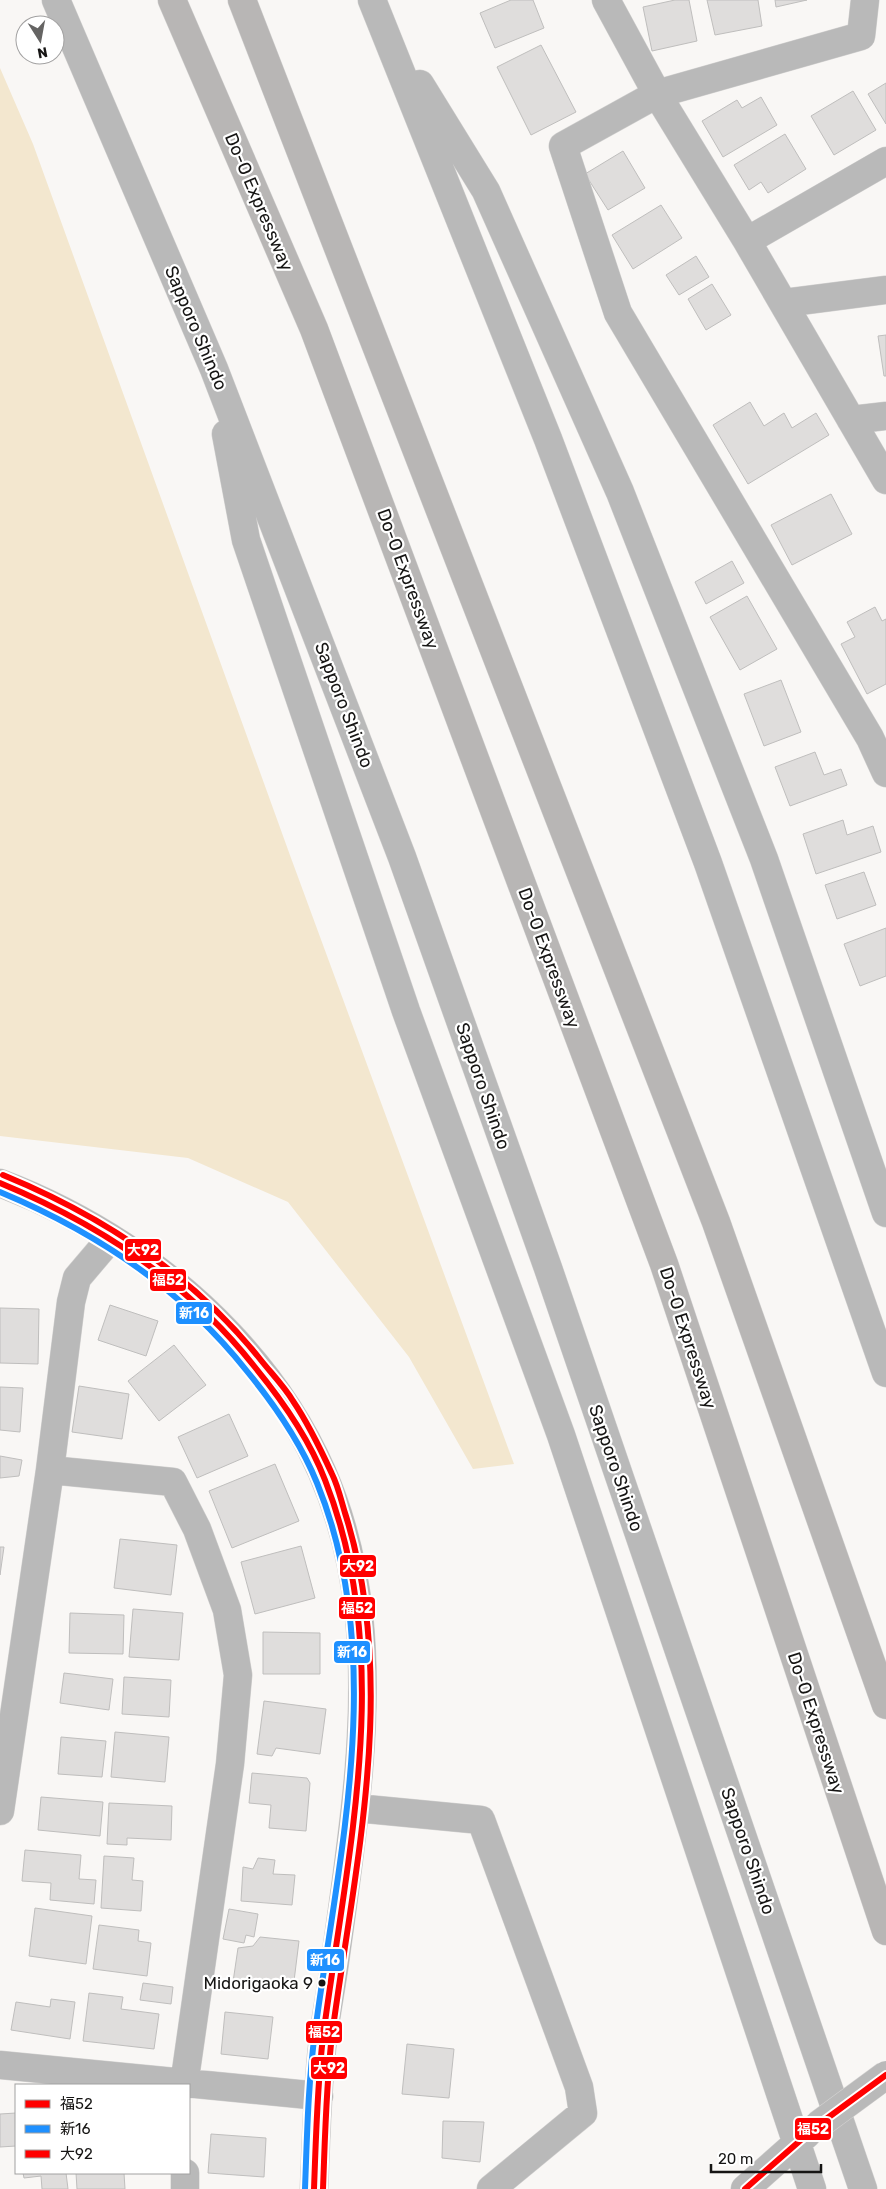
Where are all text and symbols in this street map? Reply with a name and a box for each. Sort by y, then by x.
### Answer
north arrow [15,15,65,65]
text: N [36,43,49,62]
street label: Do-O Expressway [220,130,298,274]
street label: Sapporo Shindo [160,263,232,393]
street label: Do-O Expressway [372,506,444,652]
street label: Sapporo Shindo [310,639,378,771]
street label: Do-O Expressway [513,885,585,1031]
street label: Sapporo Shindo [451,1020,515,1152]
line badge: 大92 [124,1238,162,1262]
text: 大92 [127,1242,159,1259]
street label: Do-O Expressway [655,1264,721,1412]
line badge: 福52 [149,1268,187,1292]
text: 福52 [152,1272,184,1289]
line badge: 新16 [175,1301,213,1325]
text: 新16 [179,1305,209,1322]
street label: Sapporo Shindo [584,1402,648,1534]
line badge: 大92 [339,1554,377,1578]
text: 大92 [342,1558,374,1575]
line badge: 福52 [338,1596,376,1620]
text: 福52 [341,1600,373,1617]
line badge: 新16 [333,1640,371,1664]
text: 新16 [337,1644,367,1661]
street label: Do-O Expressway [783,1649,849,1797]
street label: Sapporo Shindo [716,1785,780,1917]
line badge: 新16 [306,1948,345,1972]
text: 新16 [310,1952,340,1969]
place label: Midorigaoka 9 [203,1973,313,1993]
marker: Midorigaoka 9 [317,1978,327,1988]
line badge: 福52 [305,2020,343,2044]
text: 福52 [308,2024,340,2041]
line badge: 大92 [310,2056,348,2080]
text: 大92 [313,2060,345,2077]
legend [15,2084,190,2174]
text: 福52 [60,2095,93,2113]
line badge: 福52 [794,2117,832,2141]
text: 新16 [60,2120,90,2138]
text: 福52 [797,2121,829,2138]
scale bar [711,2142,821,2174]
text: 大92 [60,2145,93,2163]
text: 20 m [718,2150,753,2168]

